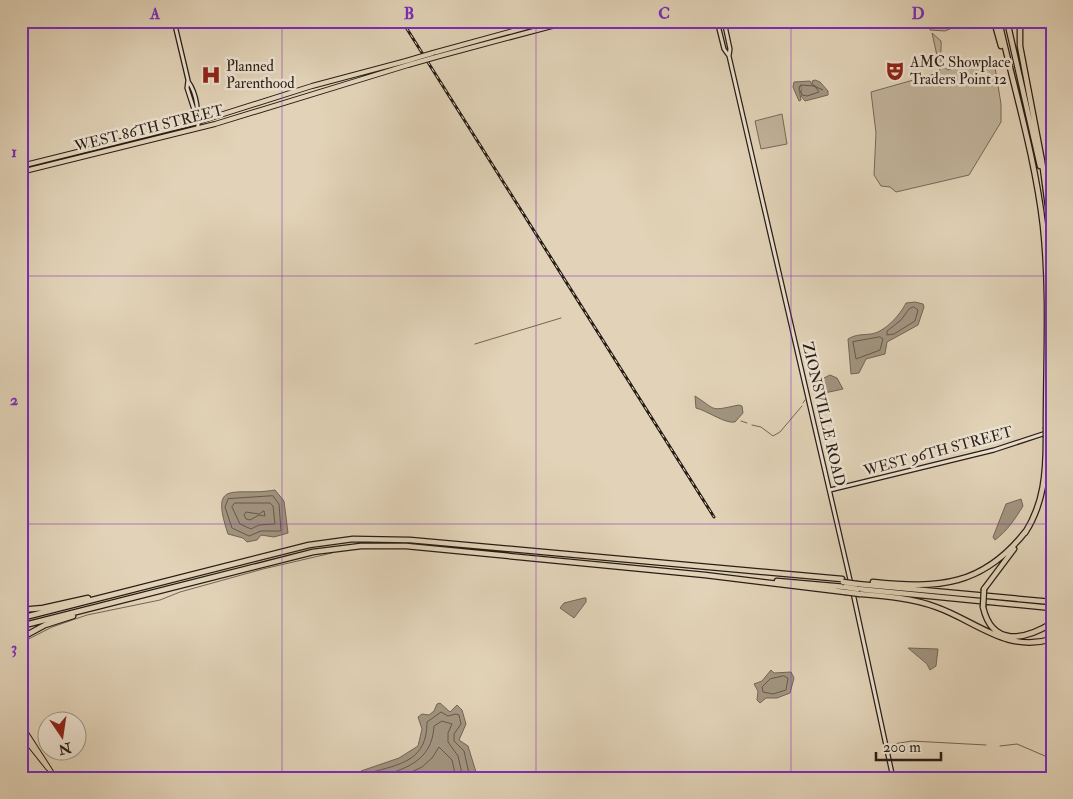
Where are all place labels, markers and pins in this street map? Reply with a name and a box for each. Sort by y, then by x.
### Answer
place label: AMC Showplace Traders Point 12 [909,53,1010,89]
place label: Planned Parenthood [226,57,295,93]
theatre icon: AMC Showplace Traders Point 12 [884,60,906,82]
hospital icon: Planned Parenthood [200,64,222,86]

